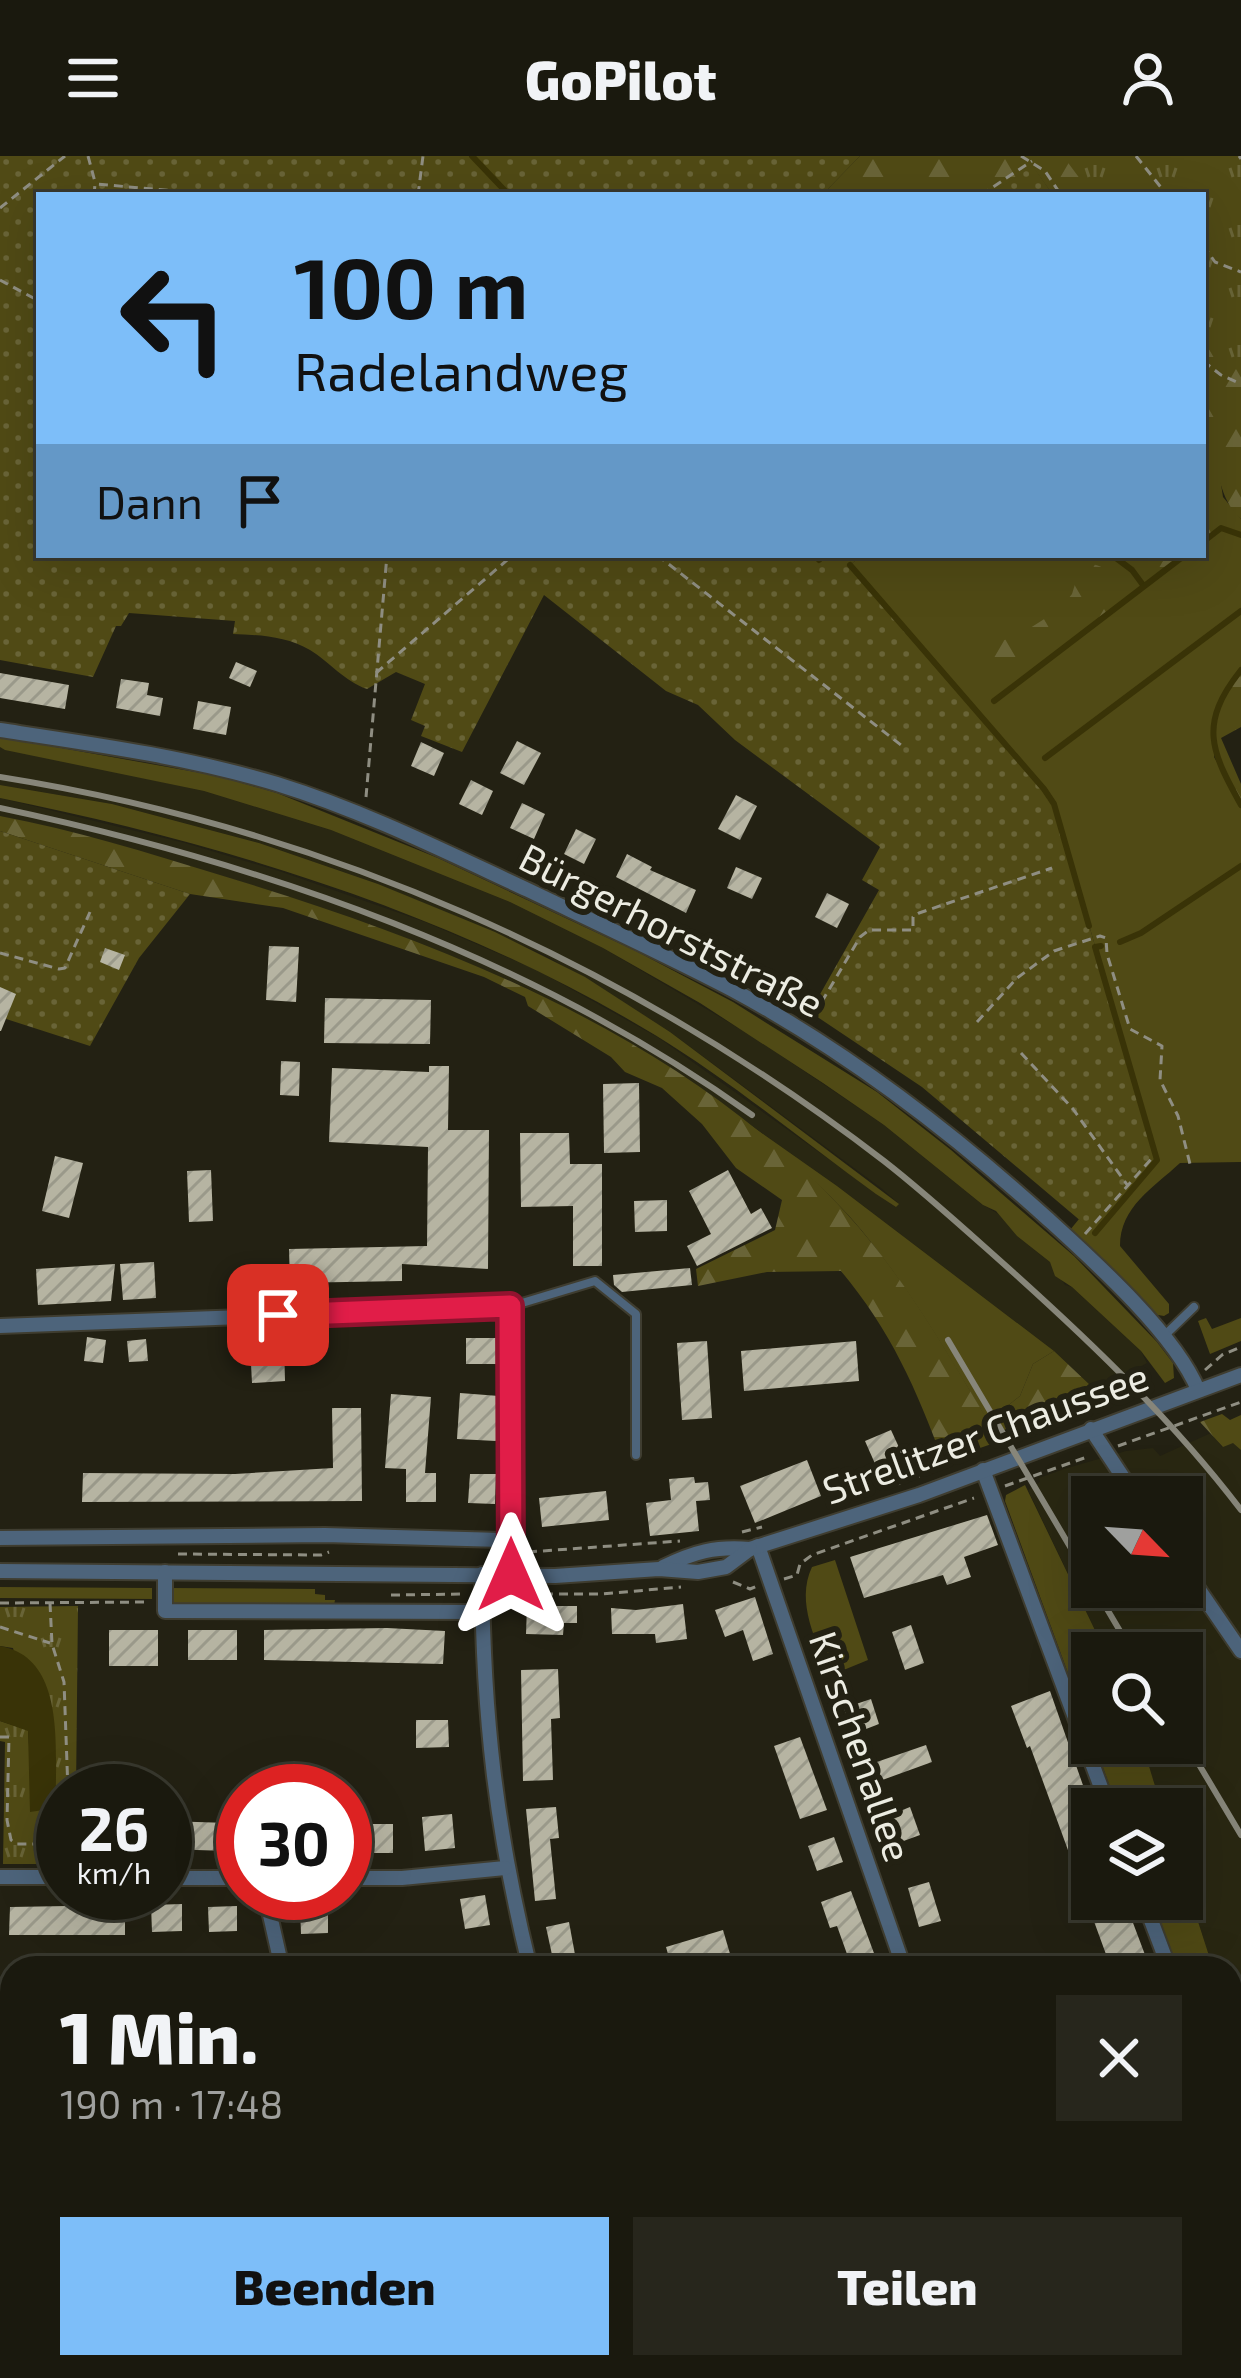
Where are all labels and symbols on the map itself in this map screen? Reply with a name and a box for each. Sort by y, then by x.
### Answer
street label: Bürgerhorststraße [512,832,832,1026]
pin [227,1264,329,1366]
street label: Strelitzer Chaussee [816,1351,1154,1513]
north arrow [1071,1476,1203,1608]
position arrow [448,1512,574,1638]
street label: Kirschenallee [801,1625,923,1867]
speed limit sign: 30 [216,1764,372,1920]

